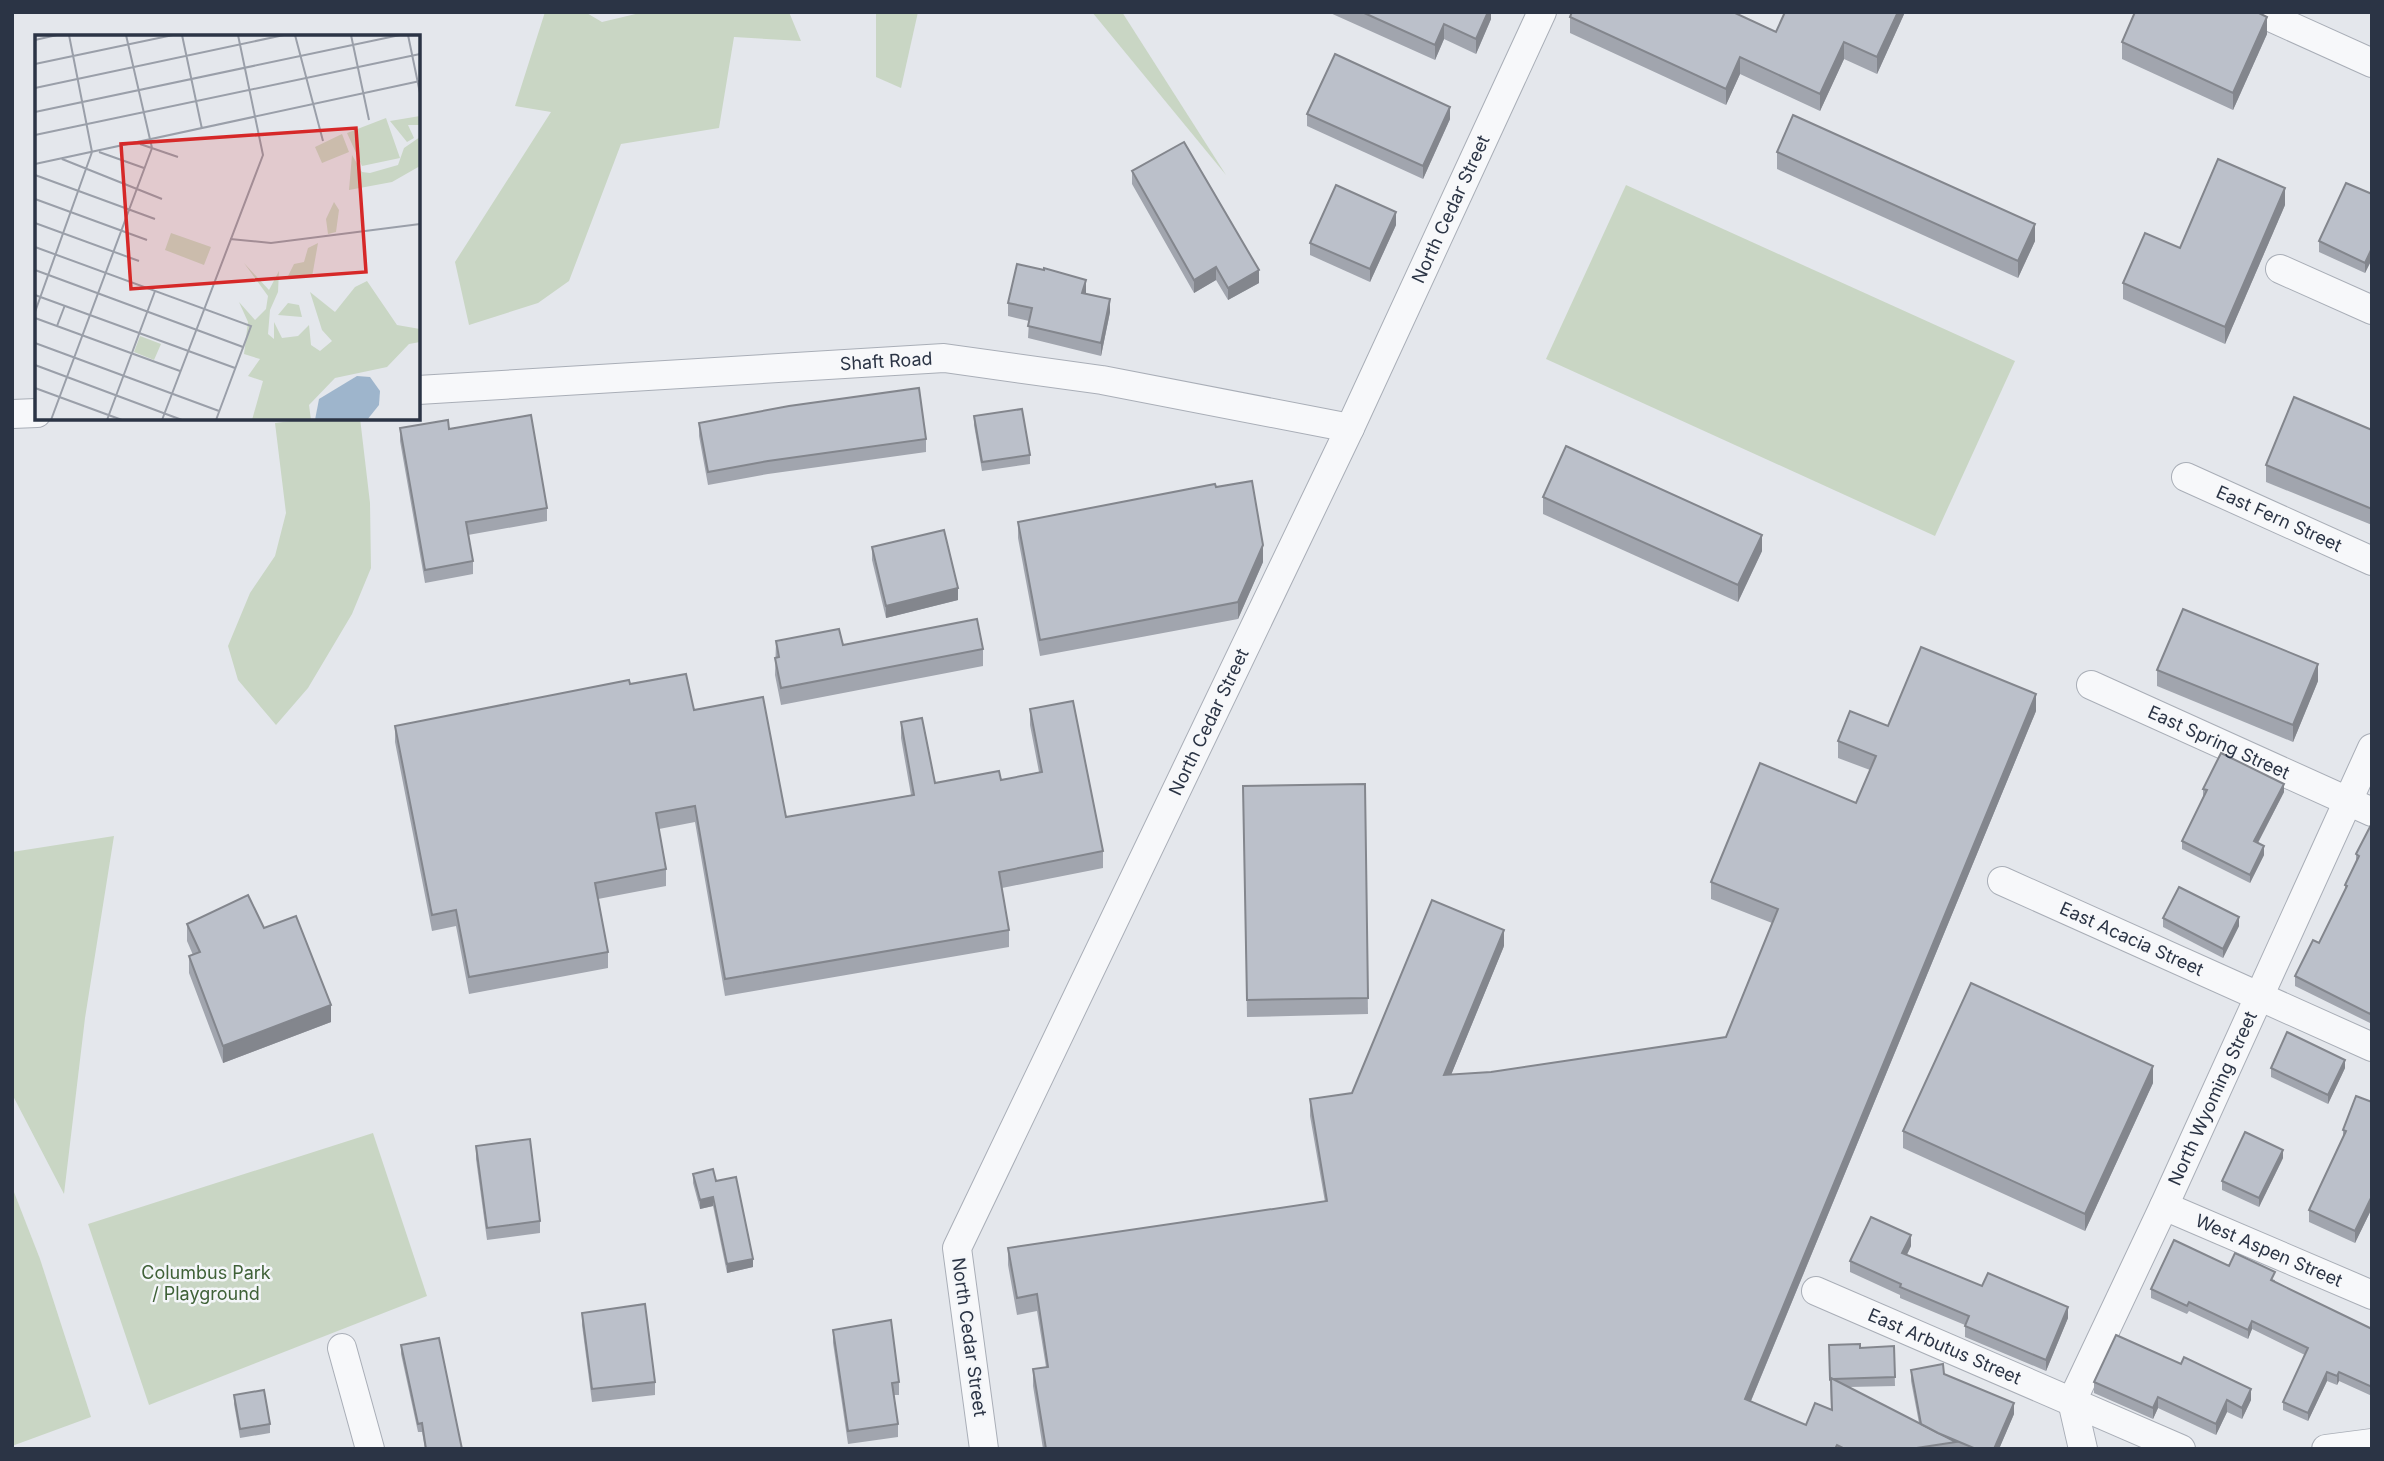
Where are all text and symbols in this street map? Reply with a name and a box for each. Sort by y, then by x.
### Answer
inset map [35,35,420,420]
street label: North Cedar Street [1407,132,1494,286]
street label: Shaft Road [839,348,933,374]
street label: East Fern Street [2213,481,2345,556]
street label: North Cedar Street [1164,645,1253,799]
street label: East Spring Street [2145,701,2293,783]
street label: East Acacia Street [2057,897,2207,980]
street label: North Wyoming Street [2164,1008,2261,1189]
street label: West Aspen Street [2192,1210,2346,1291]
street label: North Cedar Street [948,1256,991,1418]
park label: Columbus Park / Playground [141,1262,271,1304]
street label: East Arbutus Street [1865,1304,2024,1389]

